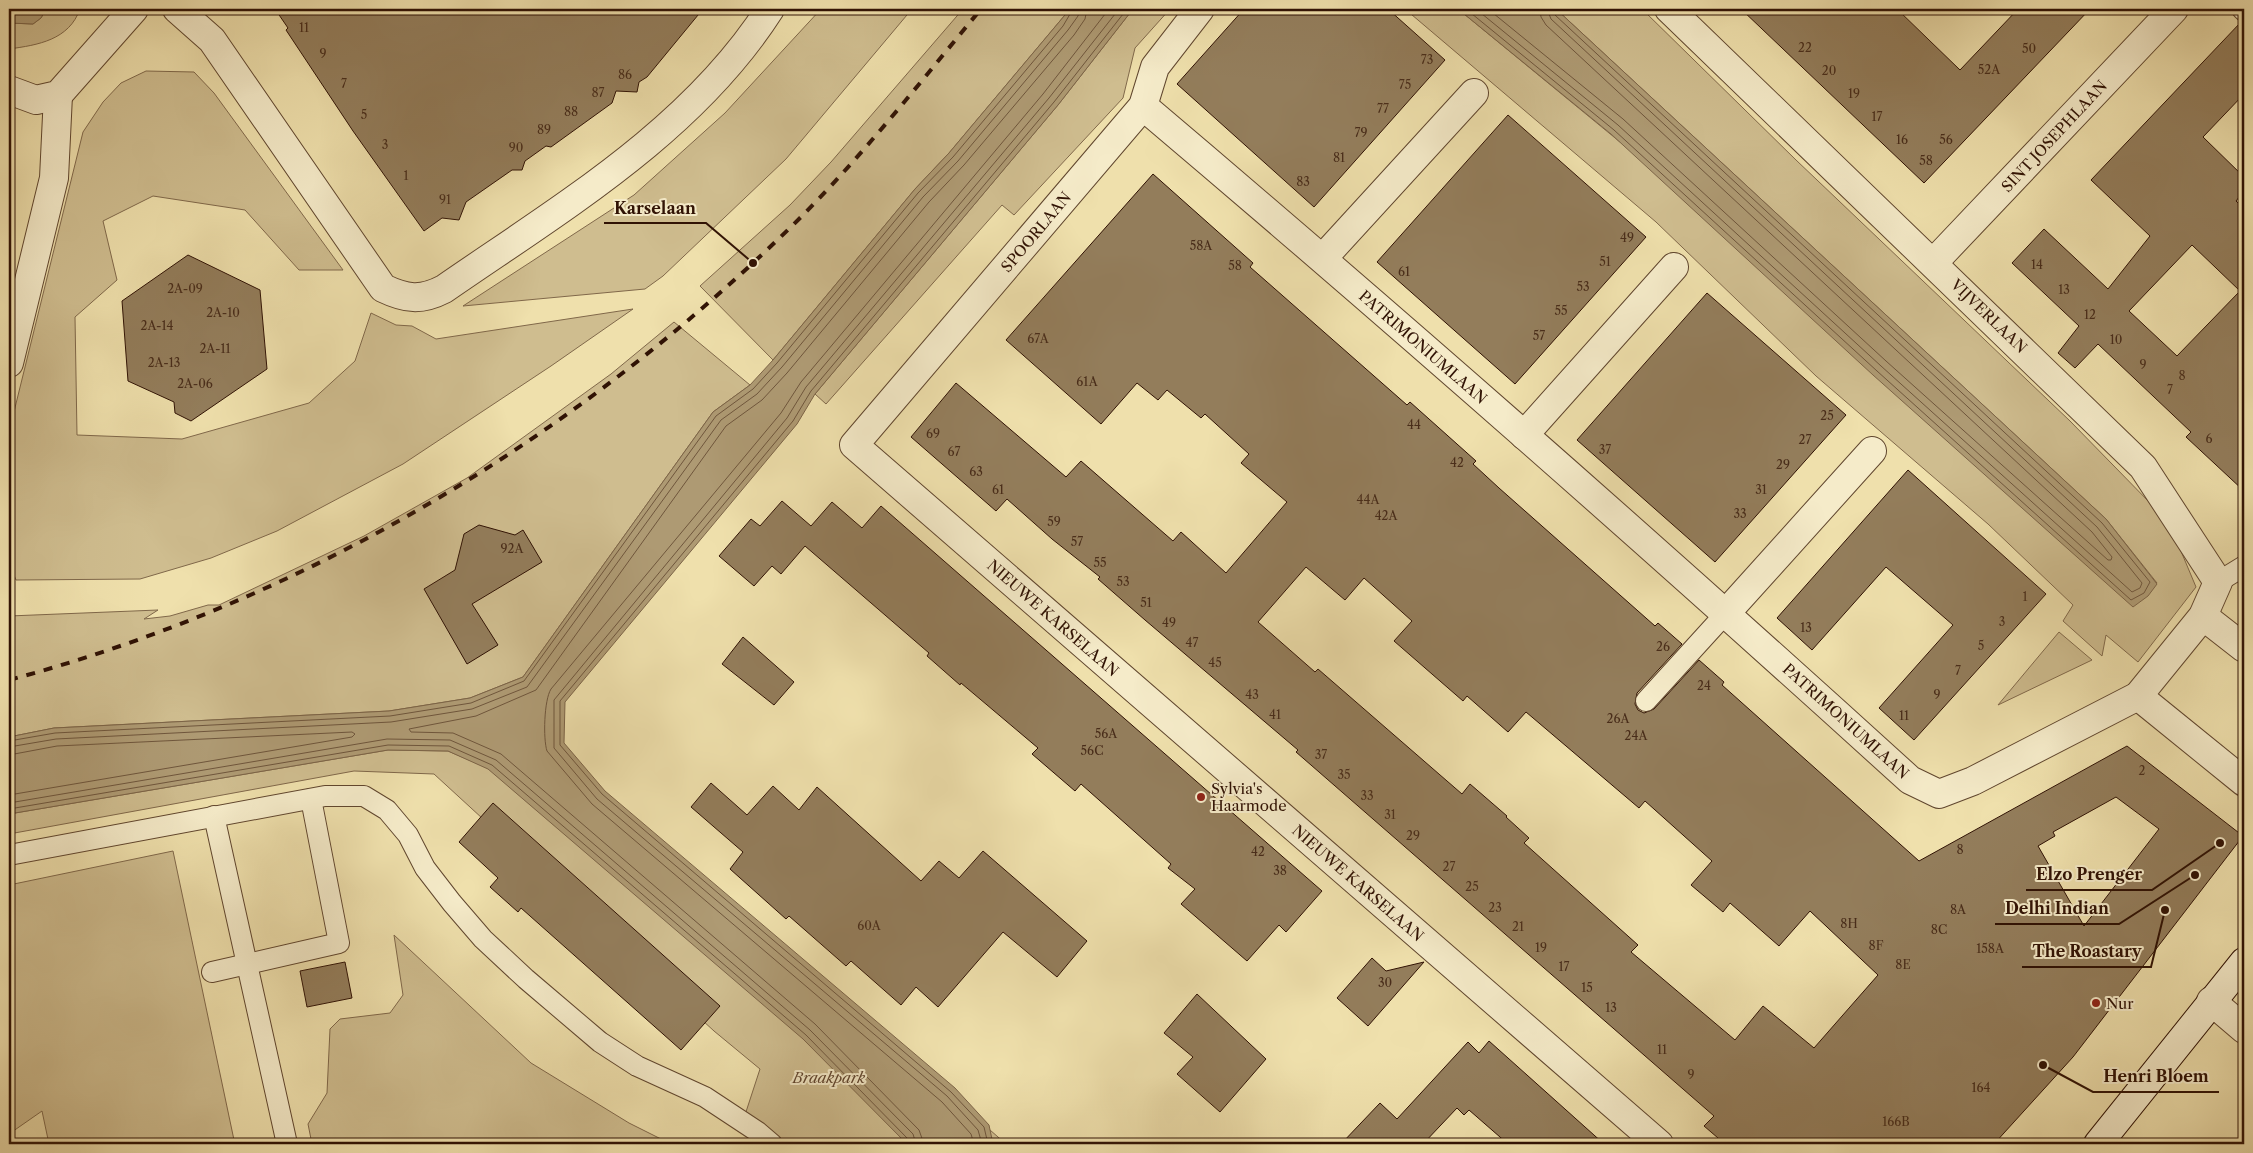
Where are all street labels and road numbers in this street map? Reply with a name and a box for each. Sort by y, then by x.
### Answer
street label: SINT JOSEPHLAAN [1997,76,2111,196]
street label: SPOORLAAN [997,188,1075,276]
street label: VIJVERLAAN [1946,274,2031,357]
street label: PATRIMONIUMLAAN [1355,286,1491,408]
street label: NIEUWE KARSELAAN [983,556,1123,680]
street label: PATRIMONIUMLAAN [1779,659,1913,783]
street label: NIEUWE KARSELAAN [1288,821,1428,945]

